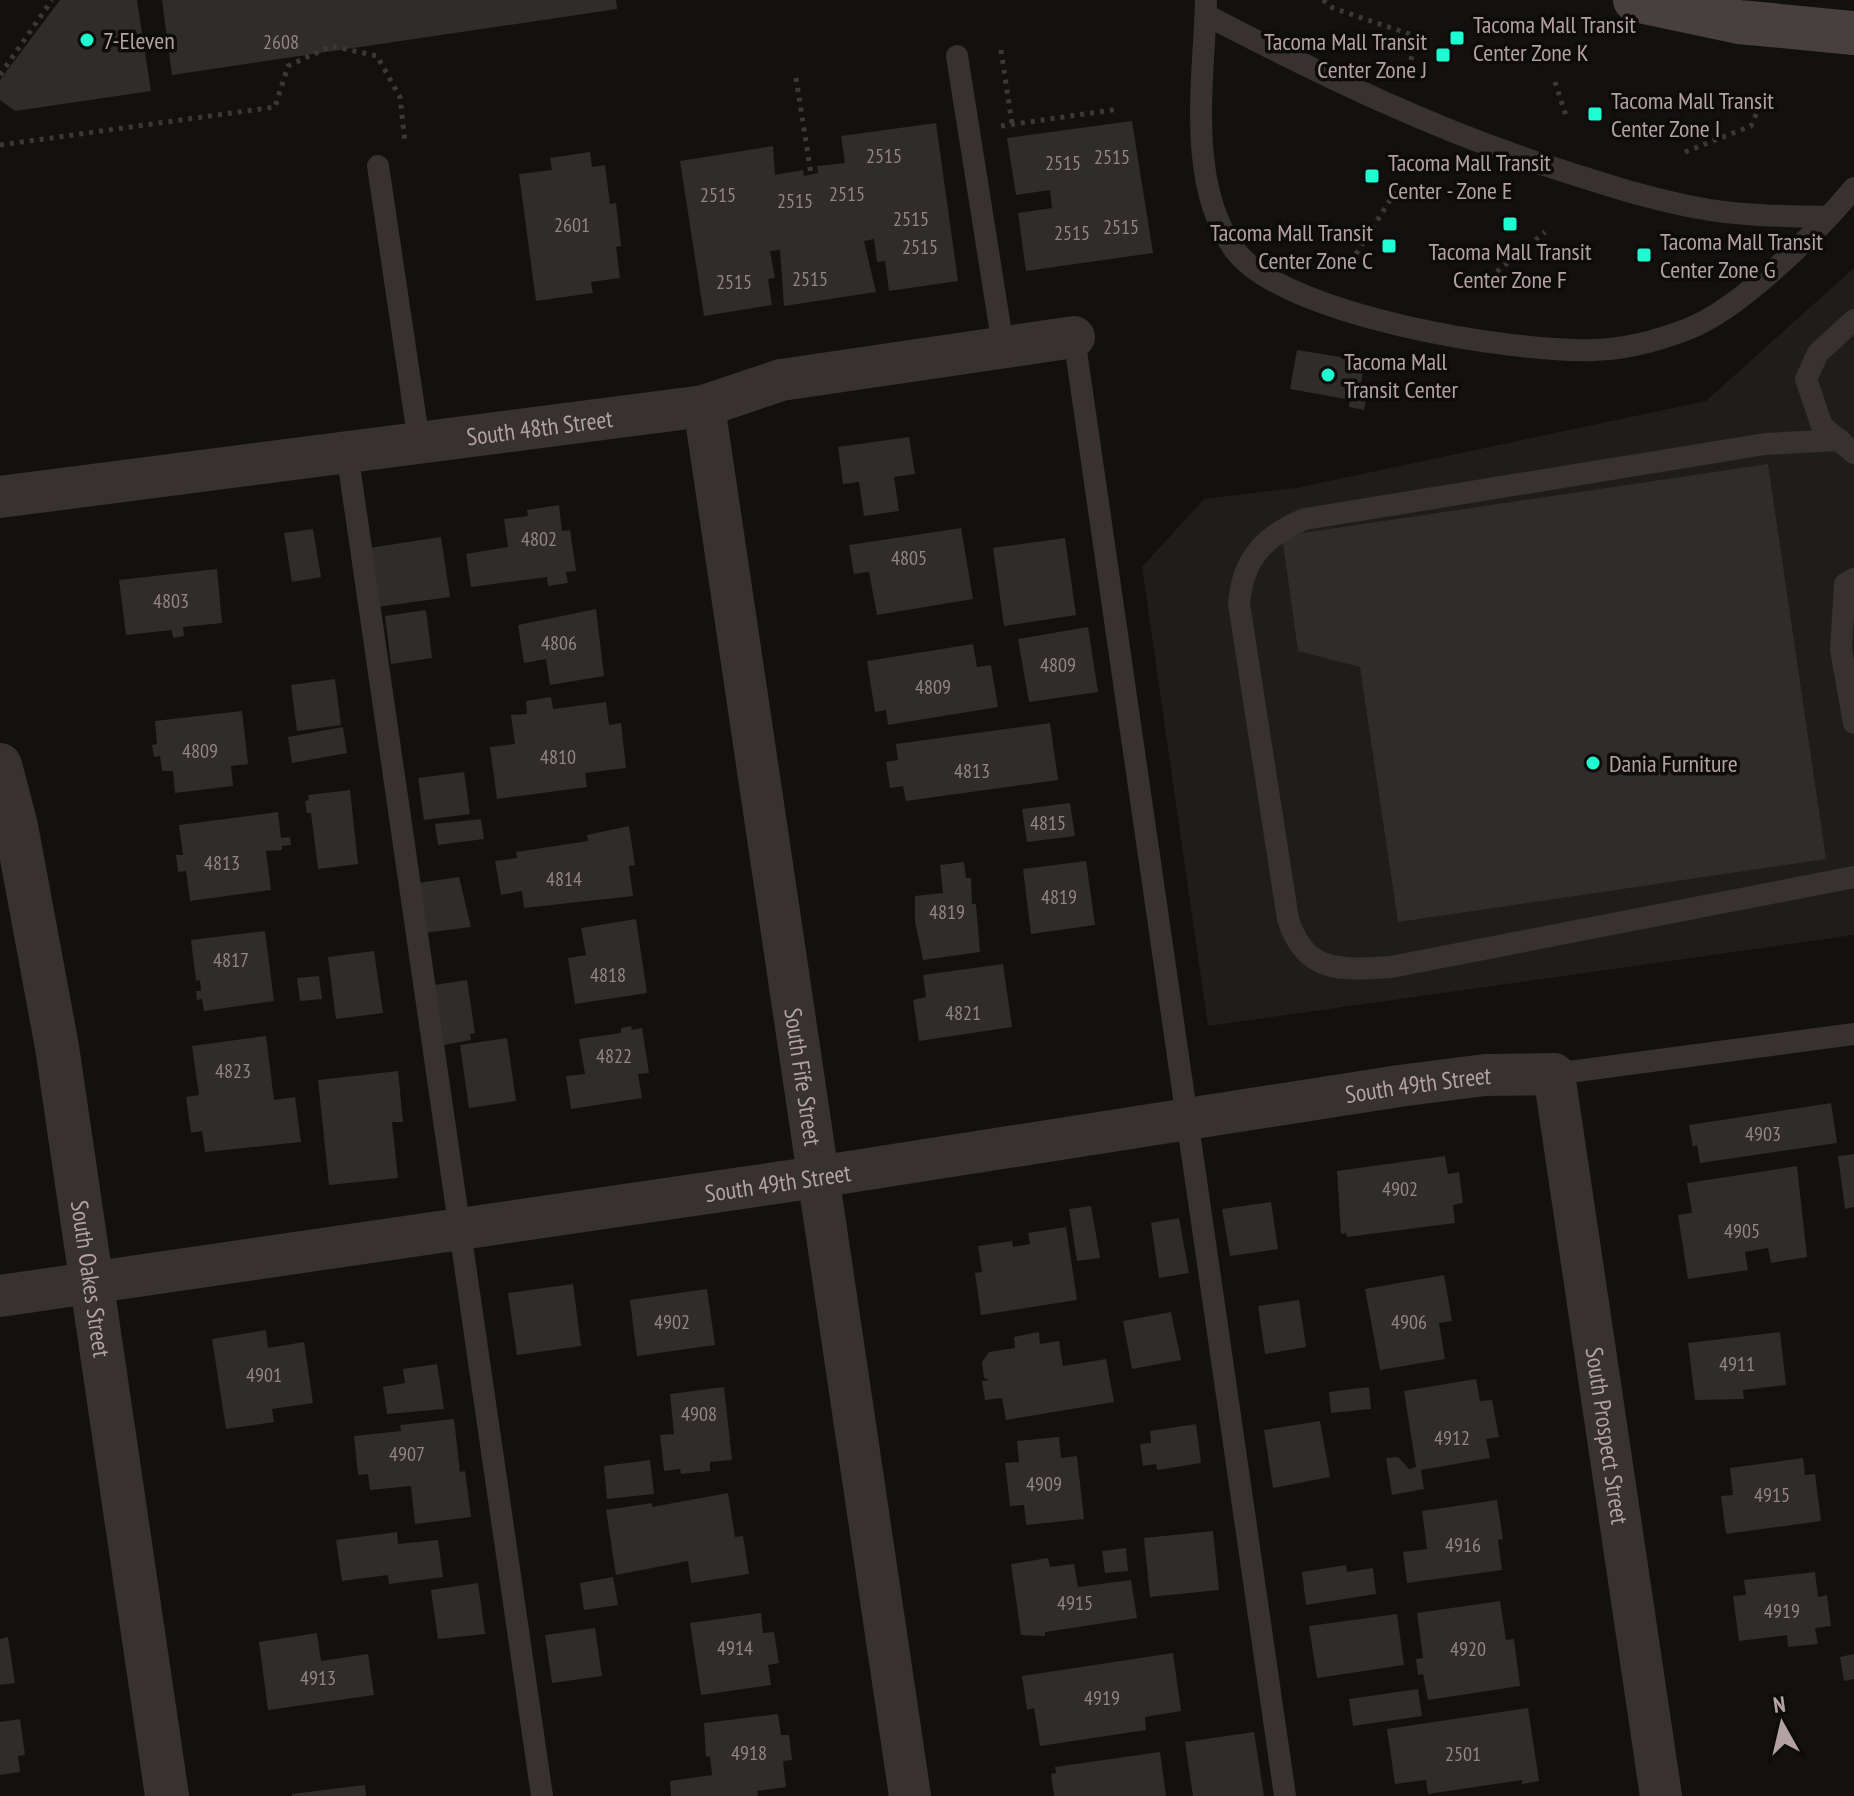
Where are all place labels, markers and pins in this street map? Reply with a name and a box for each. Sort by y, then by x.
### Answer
place label: Tacoma Mall Transit Center Zone K [1473,9,1636,68]
place label: 7-Eleven [103,25,175,56]
place label: Tacoma Mall Transit Center Zone J [1264,26,1427,85]
marker: Tacoma Mall Transit Center Zone K [1448,29,1466,47]
marker: 7-Eleven [78,31,96,49]
marker: Tacoma Mall Transit Center Zone J [1434,46,1452,64]
place label: Tacoma Mall Transit Center Zone I [1611,85,1774,144]
marker: Tacoma Mall Transit Center Zone I [1586,105,1604,123]
place label: Tacoma Mall Transit Center - Zone E [1388,147,1551,206]
marker: Tacoma Mall Transit Center - Zone E [1363,167,1381,185]
marker: Tacoma Mall Transit Center Zone F [1501,215,1519,233]
place label: Tacoma Mall Transit Center Zone C [1210,217,1373,276]
place label: Tacoma Mall Transit Center Zone G [1660,226,1823,285]
place label: Tacoma Mall Transit Center Zone F [1429,236,1592,295]
marker: Tacoma Mall Transit Center Zone C [1380,237,1398,255]
marker: Tacoma Mall Transit Center Zone G [1635,246,1653,264]
place label: Tacoma Mall Transit Center [1344,346,1458,405]
marker: Tacoma Mall Transit Center [1319,366,1337,384]
place label: Dania Furniture [1609,748,1738,779]
marker: Dania Furniture [1584,754,1602,772]

